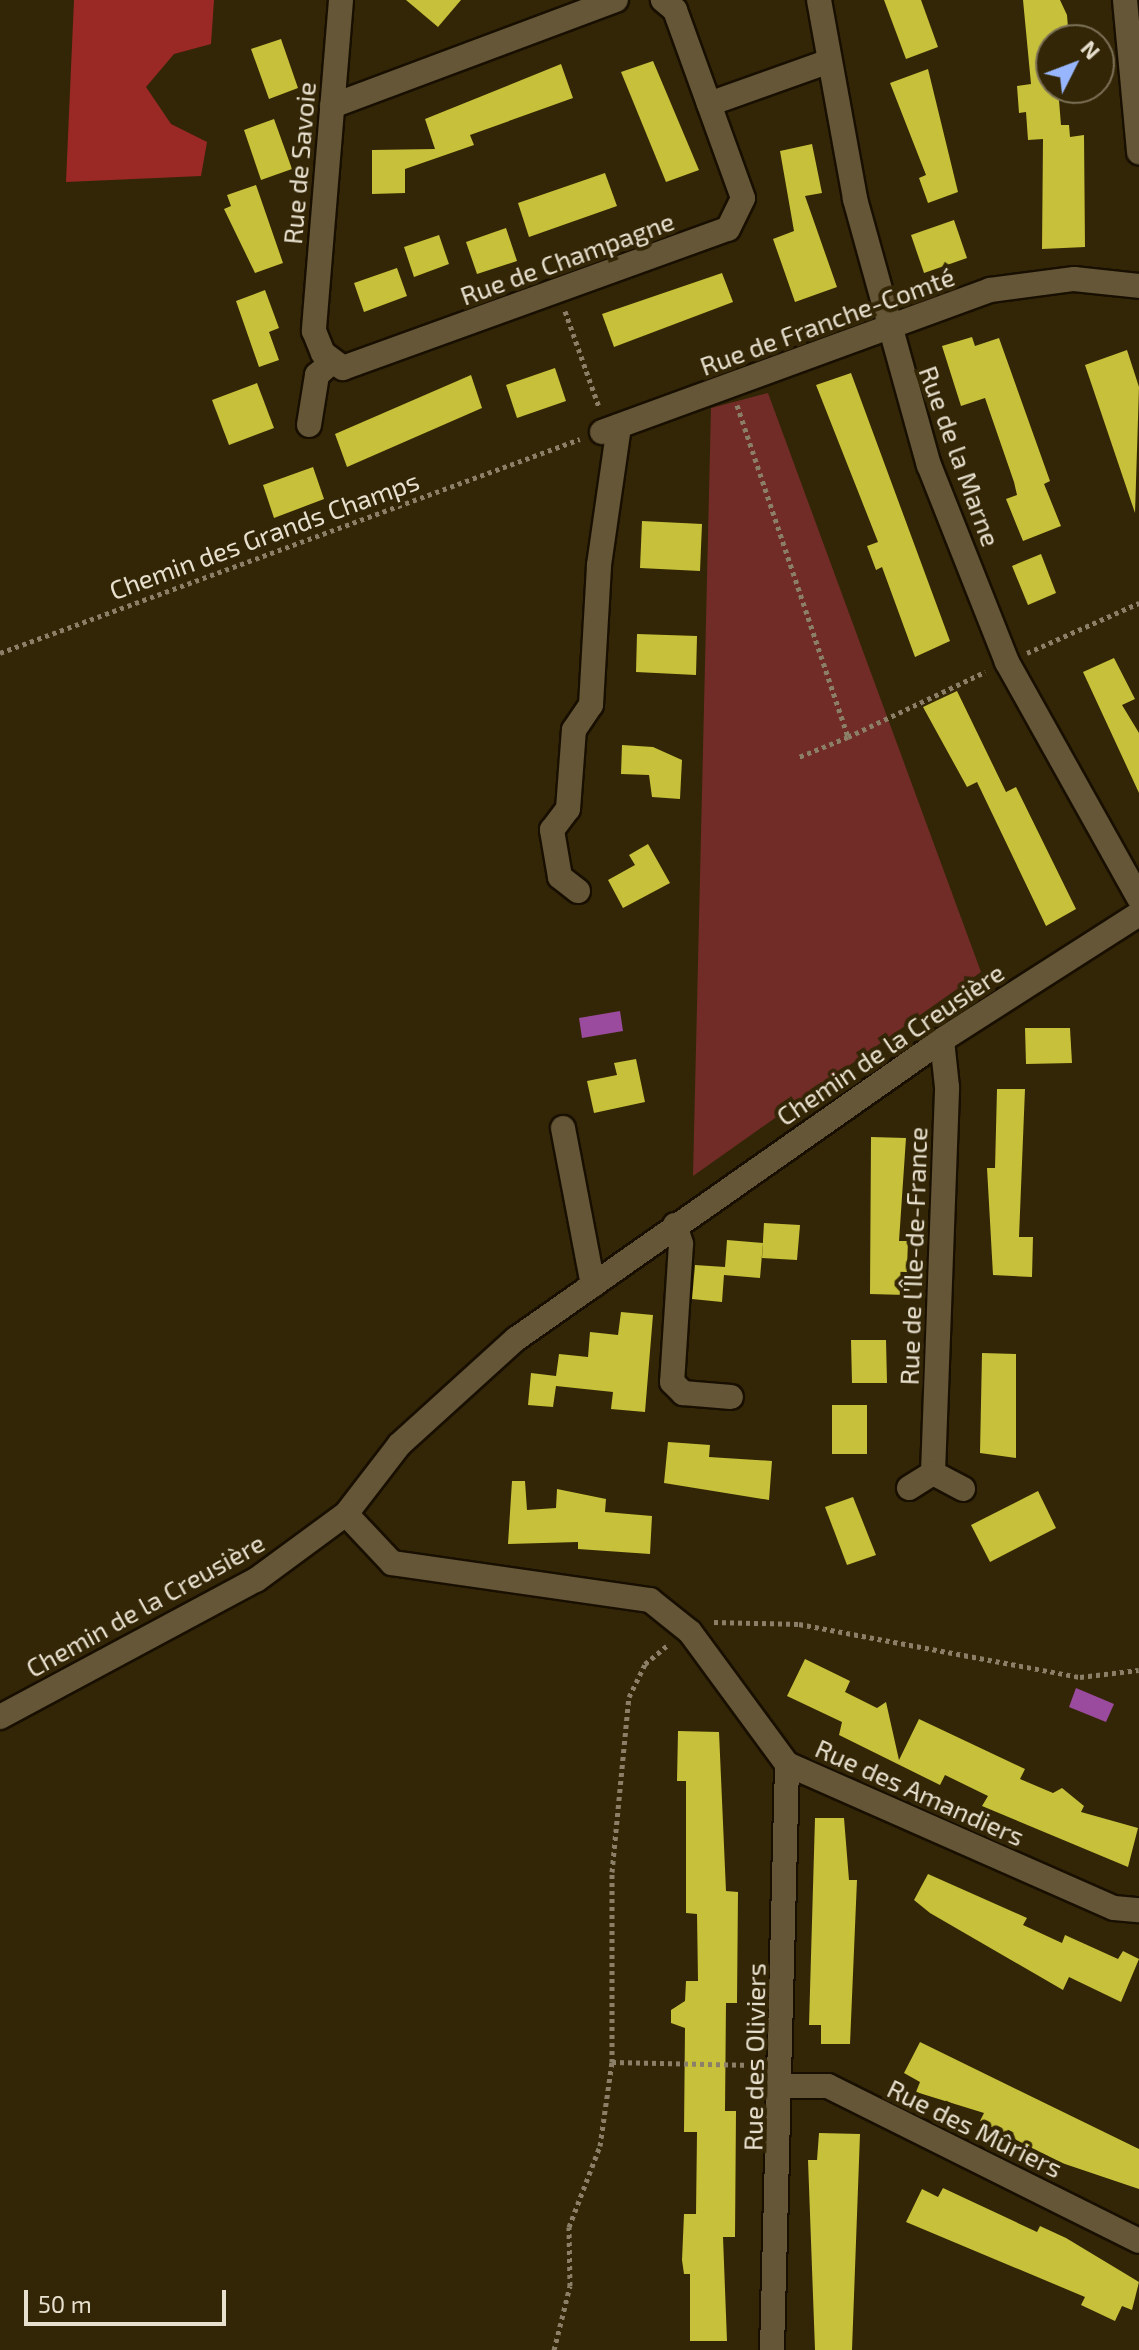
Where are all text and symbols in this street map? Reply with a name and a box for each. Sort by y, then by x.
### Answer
north arrow [1035,24,1115,104]
text: N [1076,35,1106,64]
street label: Rue de Savoie [276,80,322,246]
street label: Rue de Champagne [456,205,678,311]
street label: Rue de Franche-Comté [696,260,958,382]
street label: Rue de la Marne [913,362,1007,550]
street label: Chemin des Grands Champs [105,464,423,606]
street label: Chemin de la Creusière [770,956,1010,1132]
street label: Rue de l'Île-de-France [893,1126,933,1386]
street label: Chemin de la Creusière [20,1526,270,1684]
street label: Rue des Amandiers [811,1732,1029,1852]
street label: Rue des Oliviers [737,1963,771,2151]
street label: Rue des Mûriers [883,2072,1067,2184]
scale bar [28,2274,230,2324]
text: 50 m [38,2289,92,2318]

